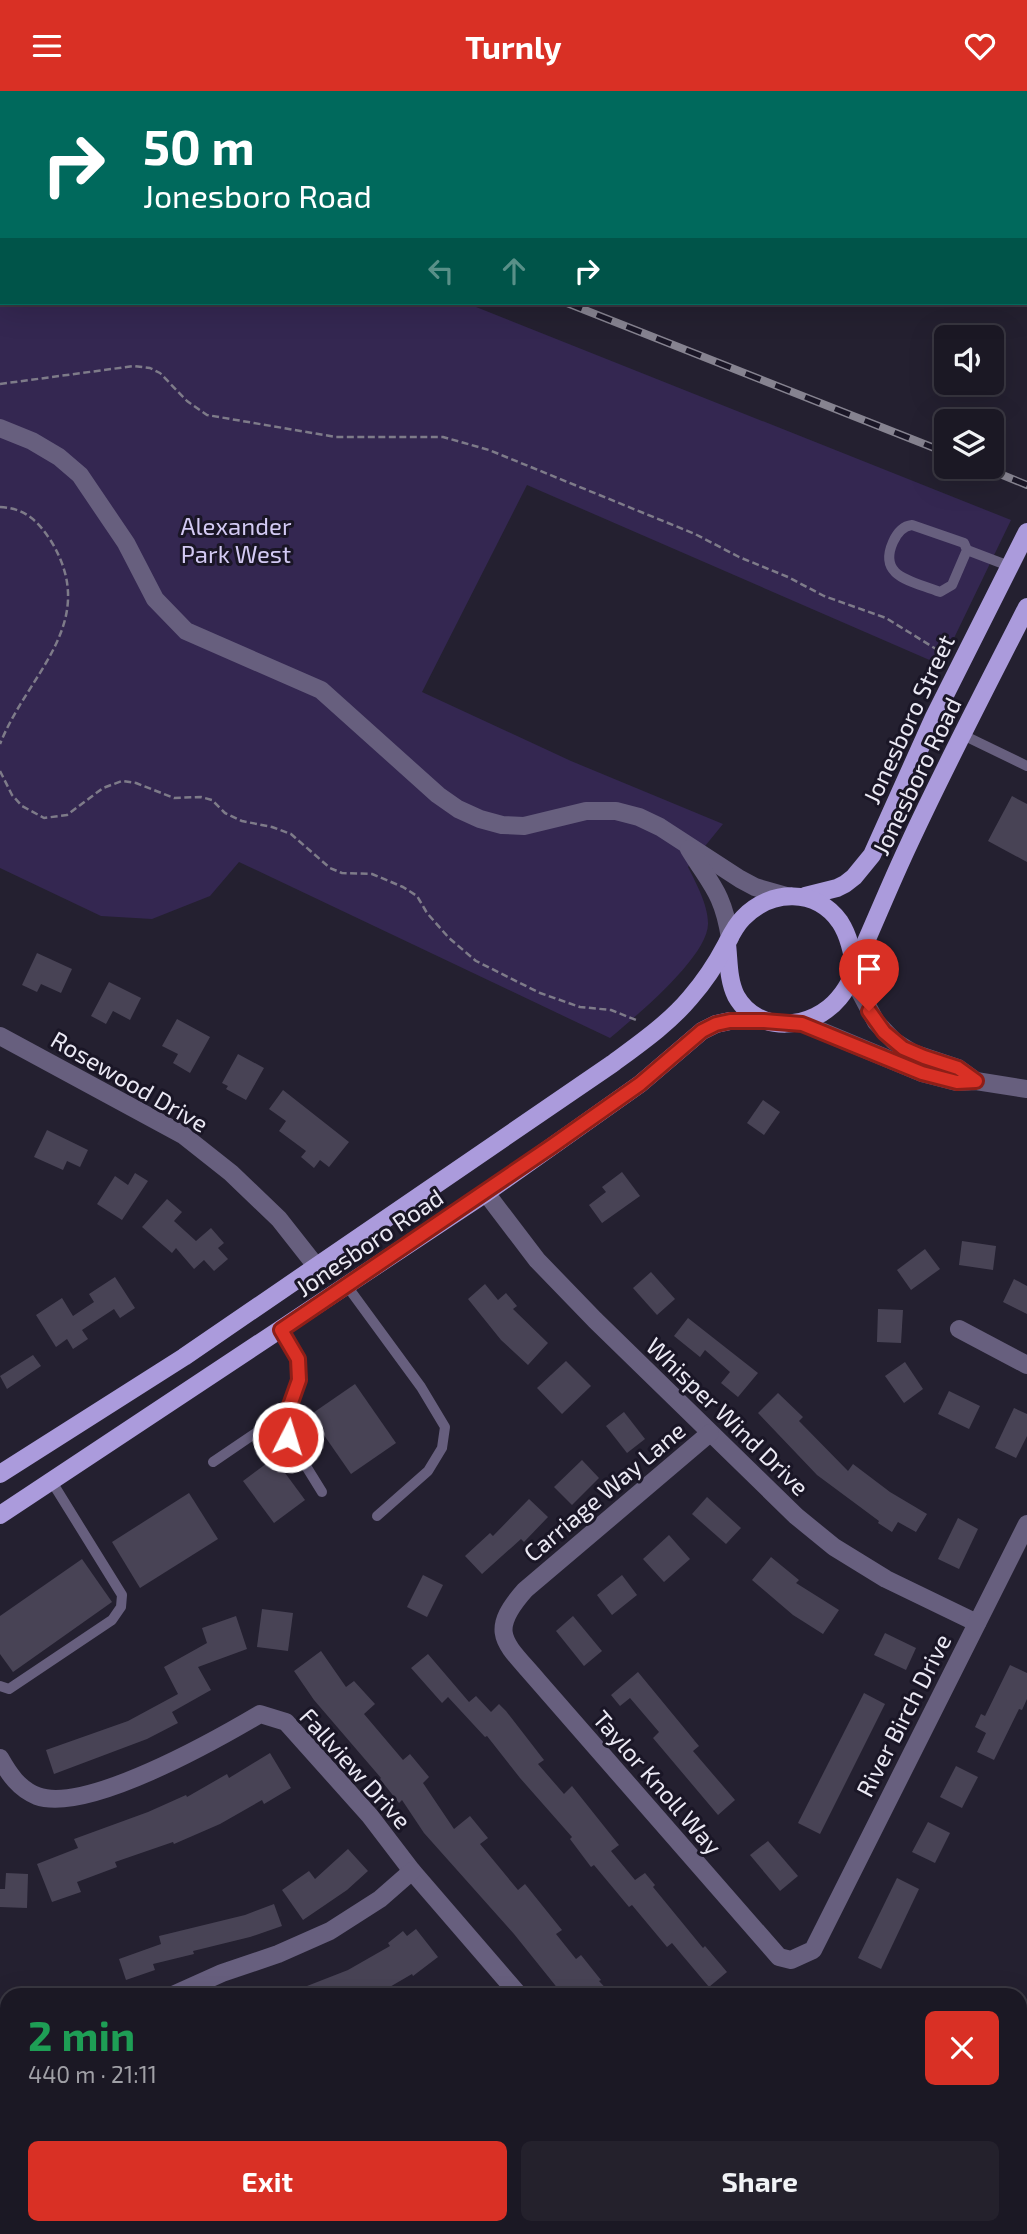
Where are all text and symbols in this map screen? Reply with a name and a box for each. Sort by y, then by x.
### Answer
icon: menu [28,27,66,65]
text: Turnly [465,27,562,65]
icon: heart [961,27,999,65]
text: 50 m [143,116,255,175]
icon: right [28,119,119,210]
text: Jonesboro Road [143,176,372,214]
icon: left [422,252,460,290]
icon: ahead [495,252,533,290]
icon: right [568,252,606,290]
map controls [934,325,1004,479]
button: sound [934,325,1004,395]
button: layers [934,409,1004,479]
park label: Alexander Park West [181,511,292,568]
street label: Jonesboro Street [856,630,960,808]
street label: Jonesboro Road [865,692,967,860]
pin [839,939,899,1011]
icon: arrive [850,950,888,988]
street label: Rosewood Drive [46,1024,214,1138]
street label: Jonesboro Road [290,1182,448,1302]
street label: Whisper Wind Drive [641,1331,815,1501]
position arrow [251,1400,325,1474]
street label: Carriage Way Lane [517,1415,691,1567]
street label: River Birch Drive [849,1629,957,1801]
street label: Fallview Drive [294,1702,418,1834]
street label: Taylor Knoll Way [587,1704,729,1860]
text: 2 min [28,2009,135,2059]
button: close [925,2011,999,2085]
text: 440 m · 21:11 [28,2060,157,2088]
button: Exit [28,2141,507,2221]
button: Share [521,2141,999,2221]

